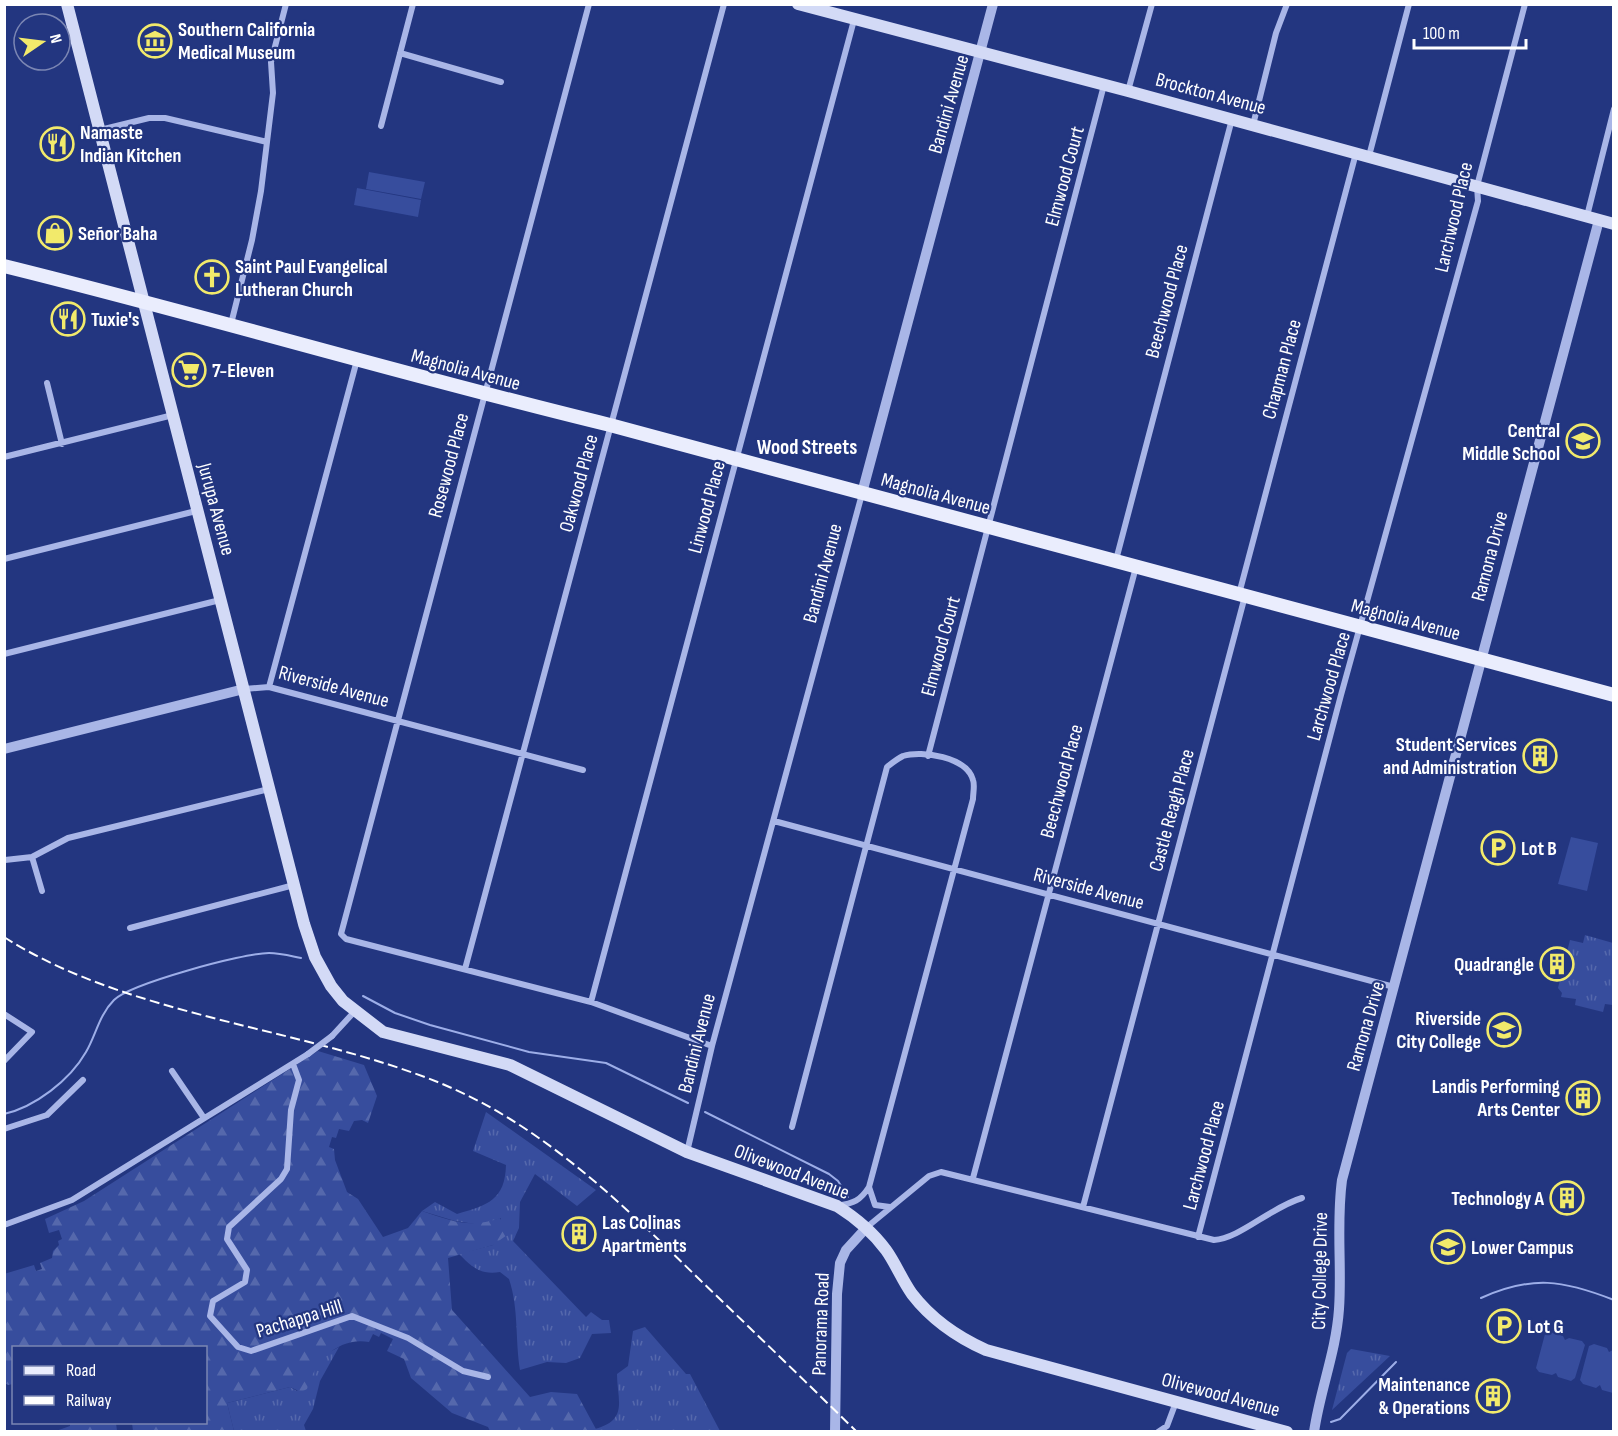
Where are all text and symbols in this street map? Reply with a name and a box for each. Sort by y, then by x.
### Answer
north arrow [12,12,72,72]
scale bar [1414,12,1526,50]
place label: Southern California Medical Museum [178,18,315,65]
museum icon: Southern California Medical Museum [137,23,173,59]
text: 100 m [1423,23,1460,44]
text: N [45,32,65,45]
street label: Bandini Avenue [923,52,975,156]
street label: Brockton Avenue [1153,68,1269,120]
place label: Namaste Indian Kitchen [80,121,182,168]
street label: Elmwood Court [1040,124,1090,229]
restaurant icon: Namaste Indian Kitchen [39,126,75,162]
street label: Larchwood Place [1430,160,1478,275]
shop icon: Señor Baha [37,215,73,251]
place label: Señor Baha [78,222,157,246]
street label: Beechwood Place [1140,242,1194,361]
place label: Saint Paul Evangelical Lutheran Church [235,255,387,302]
church icon: Saint Paul Evangelical Lutheran Church [194,259,230,295]
restaurant icon: Tuxie's [50,301,86,337]
place label: Tuxie's [91,308,140,332]
street label: Chapman Place [1257,317,1307,422]
street label: Magnolia Avenue [409,344,523,396]
supermarket icon: 7-Eleven [171,352,207,388]
place label: 7-Eleven [212,359,274,383]
street label: Rosewood Place [423,410,474,520]
place label: Central Middle School [1462,419,1560,466]
school or university icon: Central Middle School [1565,423,1601,459]
street label: Oakwood Place [554,432,604,535]
district label: Wood Streets [757,435,857,460]
street label: Linwood Place [683,458,731,556]
street label: Jurupa Avenue [192,459,240,558]
street label: Magnolia Avenue [879,468,993,520]
street label: Ramona Drive [1466,509,1513,604]
street label: Bandini Avenue [798,521,848,625]
street label: Elmwood Court [916,594,966,699]
street label: Magnolia Avenue [1349,594,1463,646]
street label: Larchwood Place [1302,629,1356,743]
street label: Riverside Avenue [276,661,392,713]
street label: Beechwood Place [1035,722,1089,841]
place label: Student Services and Administration [1383,733,1517,780]
building icon: Student Services and Administration [1522,738,1558,774]
street label: Castle Reagh Place [1144,747,1200,874]
parking icon: Lot B [1480,830,1516,866]
place label: Lot B [1521,837,1557,861]
street label: Riverside Avenue [1031,863,1147,915]
building icon: Quadrangle [1539,946,1575,982]
place label: Quadrangle [1454,953,1534,977]
street label: Ramona Drive [1342,979,1390,1074]
street label: Bandini Avenue [673,991,721,1095]
place label: Riverside City College [1396,1007,1481,1054]
school or university icon: Riverside City College [1486,1012,1522,1048]
place label: Landis Performing Arts Center [1432,1075,1561,1122]
building icon: Landis Performing Arts Center [1565,1080,1601,1116]
street label: Larchwood Place [1178,1098,1230,1213]
street label: Olivewood Avenue [731,1139,853,1205]
building icon: Technology A [1549,1180,1585,1216]
place label: Technology A [1451,1187,1544,1211]
place label: Las Colinas Apartments [601,1211,687,1258]
street label: City College Drive [1307,1212,1333,1330]
building icon: Las Colinas Apartments [561,1216,597,1252]
school or university icon: Lower Campus [1430,1229,1466,1265]
place label: Lower Campus [1471,1236,1574,1260]
street label: Panorama Road [807,1272,835,1376]
street label: Pachappa Hill [253,1294,345,1343]
parking icon: Lot G [1486,1308,1522,1344]
place label: Lot G [1527,1315,1564,1339]
legend [12,1346,207,1424]
text: Road [66,1360,96,1381]
street label: Olivewood Avenue [1159,1368,1283,1422]
place label: Maintenance & Operations [1378,1373,1470,1420]
building icon: Maintenance & Operations [1475,1378,1511,1414]
text: Railway [66,1390,111,1411]

